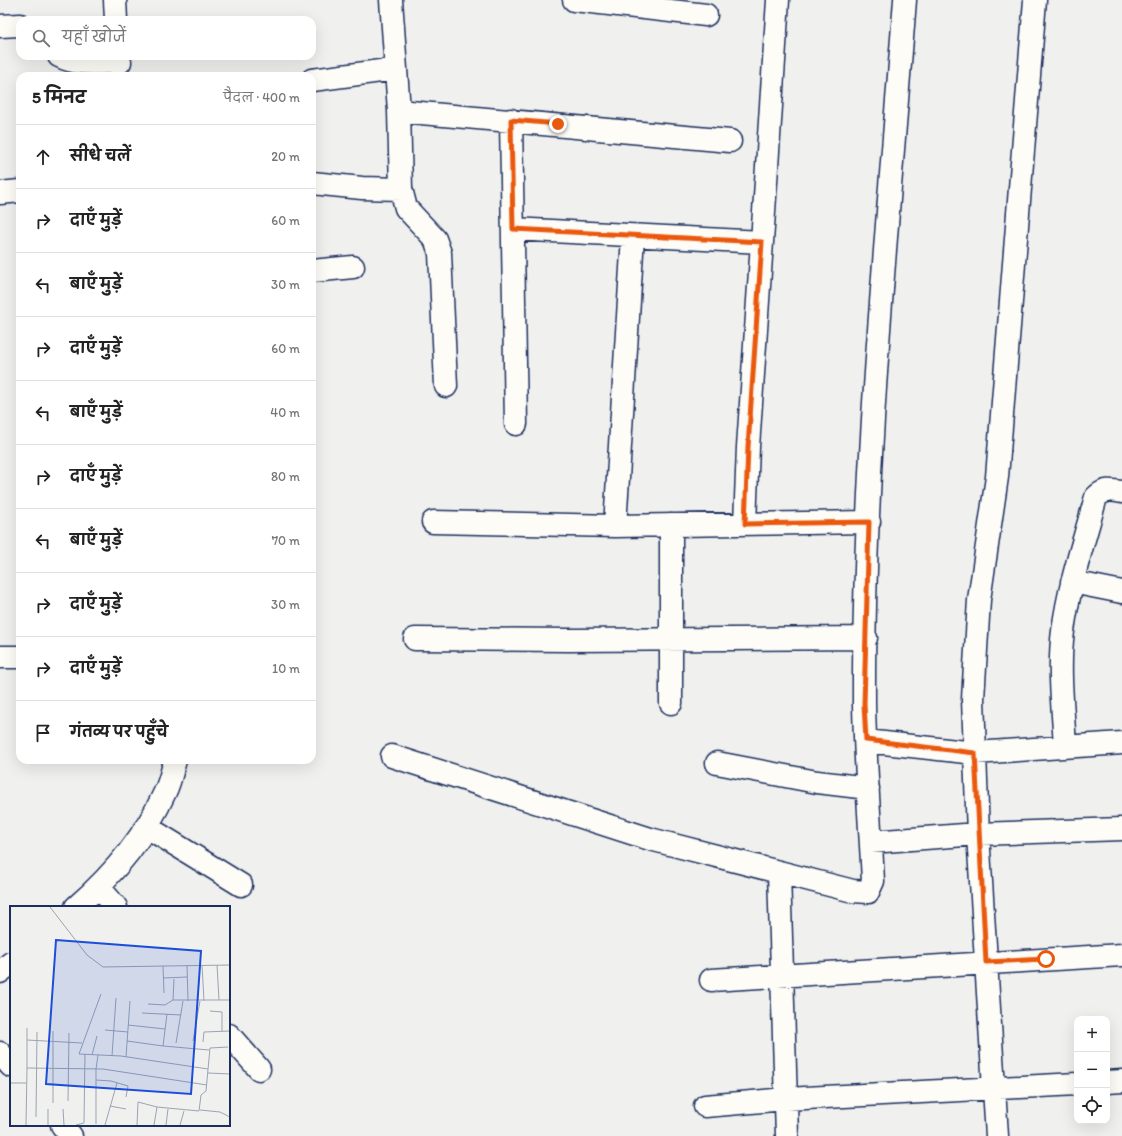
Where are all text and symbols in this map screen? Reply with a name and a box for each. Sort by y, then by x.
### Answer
search box [16,16,316,60]
icon: search [30,27,52,49]
text: यहाँ खोजें [62,28,126,46]
text: 5 मिनट [32,87,86,107]
text: पैदल · 400 m [223,90,300,105]
route end [549,115,567,133]
icon: ahead [32,146,54,168]
text: सीधे चलें [70,147,131,165]
text: 20 m [271,149,300,164]
icon: right [32,210,54,232]
text: दाएँ मुड़ें [70,211,122,229]
text: 60 m [271,213,300,228]
icon: left [32,274,54,296]
text: बाएँ मुड़ें [70,275,122,293]
text: 30 m [271,277,300,292]
icon: right [32,338,54,360]
text: दाएँ मुड़ें [70,339,122,357]
text: 60 m [271,341,300,356]
icon: left [32,402,54,424]
text: बाएँ मुड़ें [70,403,122,421]
text: 40 m [270,405,300,420]
icon: right [32,466,54,488]
text: दाएँ मुड़ें [70,467,122,485]
text: 80 m [271,469,300,484]
icon: left [32,530,54,552]
text: बाएँ मुड़ें [70,531,122,549]
text: 70 m [272,533,300,548]
icon: right [32,594,54,616]
text: दाएँ मुड़ें [70,595,122,613]
text: 30 m [271,597,300,612]
icon: right [32,658,54,680]
text: दाएँ मुड़ें [70,659,122,677]
text: 10 m [272,661,300,676]
icon: arrive [32,722,54,744]
text: गंतव्य पर पहुँचे [70,723,168,741]
inset map [10,906,230,1126]
route start [1037,950,1055,968]
map controls [1074,1016,1110,1124]
button: + [1074,1016,1110,1052]
button: − [1074,1052,1110,1088]
button: locate [1074,1088,1110,1124]

